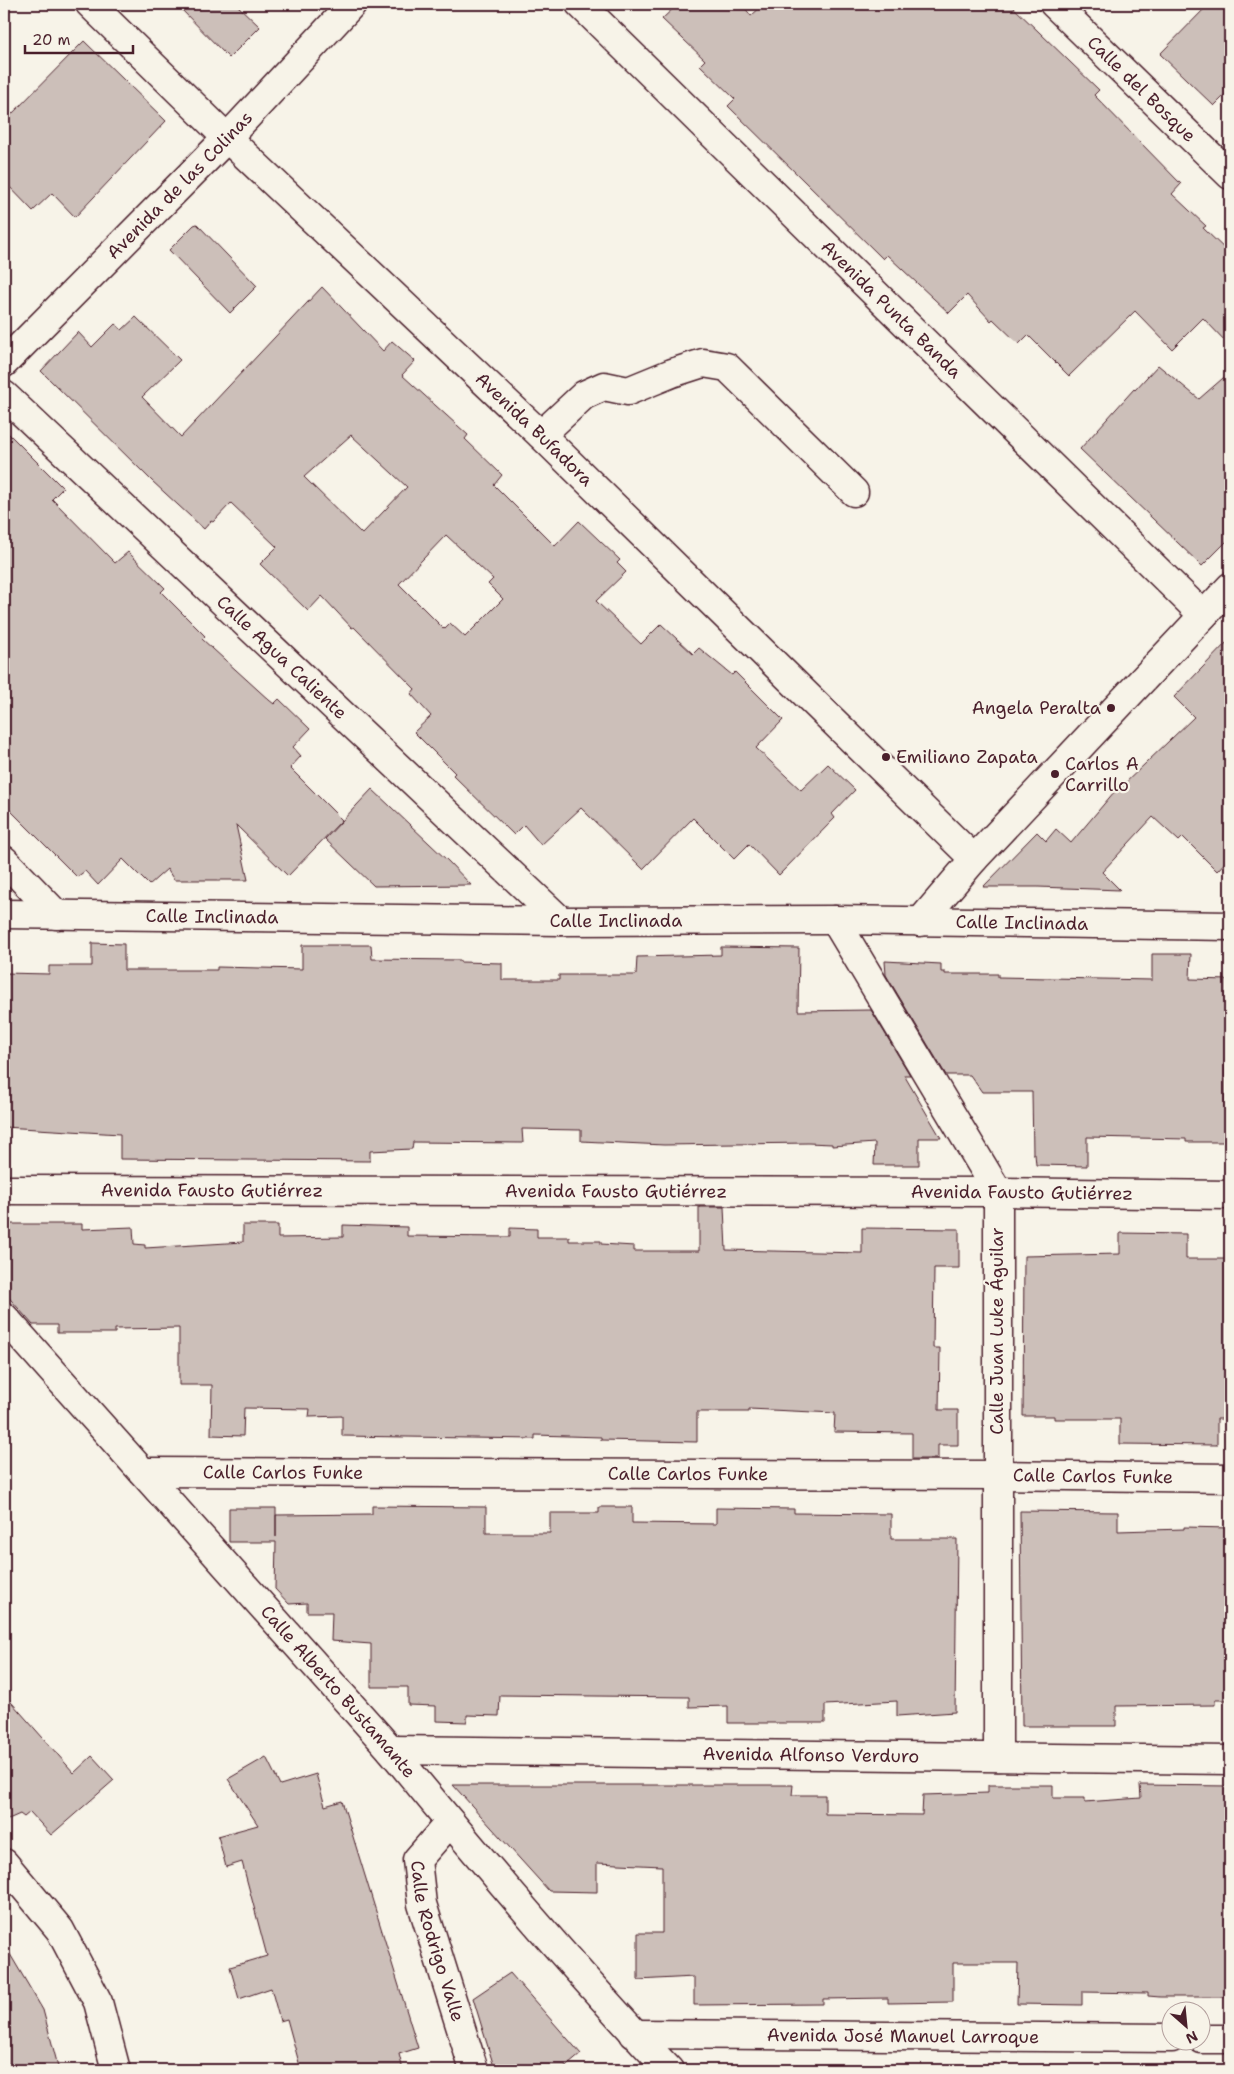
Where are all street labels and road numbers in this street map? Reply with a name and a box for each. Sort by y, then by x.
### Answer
street label: Calle del Bosque [1082,31,1201,147]
street label: Avenida de las Colinas [102,106,258,264]
street label: Avenida Punta Banda [816,235,967,384]
street label: Avenida Bufadora [470,367,598,492]
street label: Calle Agua Caliente [211,590,352,725]
street label: Calle Inclinada [145,904,279,929]
street label: Calle Inclinada [549,909,682,933]
street label: Calle Inclinada [955,910,1089,936]
street label: Avenida Fausto Gutiérrez [101,1178,323,1203]
street label: Avenida Fausto Gutiérrez [505,1179,727,1203]
street label: Avenida Fausto Gutiérrez [911,1180,1133,1206]
street label: Calle Juan Luke Águilar [985,1227,1009,1435]
street label: Calle Carlos Funke [203,1460,363,1485]
street label: Calle Carlos Funke [608,1462,768,1486]
street label: Calle Carlos Funke [1013,1463,1173,1489]
street label: Calle Alberto Bustamante [255,1600,421,1783]
street label: Avenida Alfonso Verduro [702,1742,919,1768]
street label: Calle Rodrigo Valle [405,1859,470,2025]
street label: Avenida José Manuel Larroque [767,2023,1039,2049]

